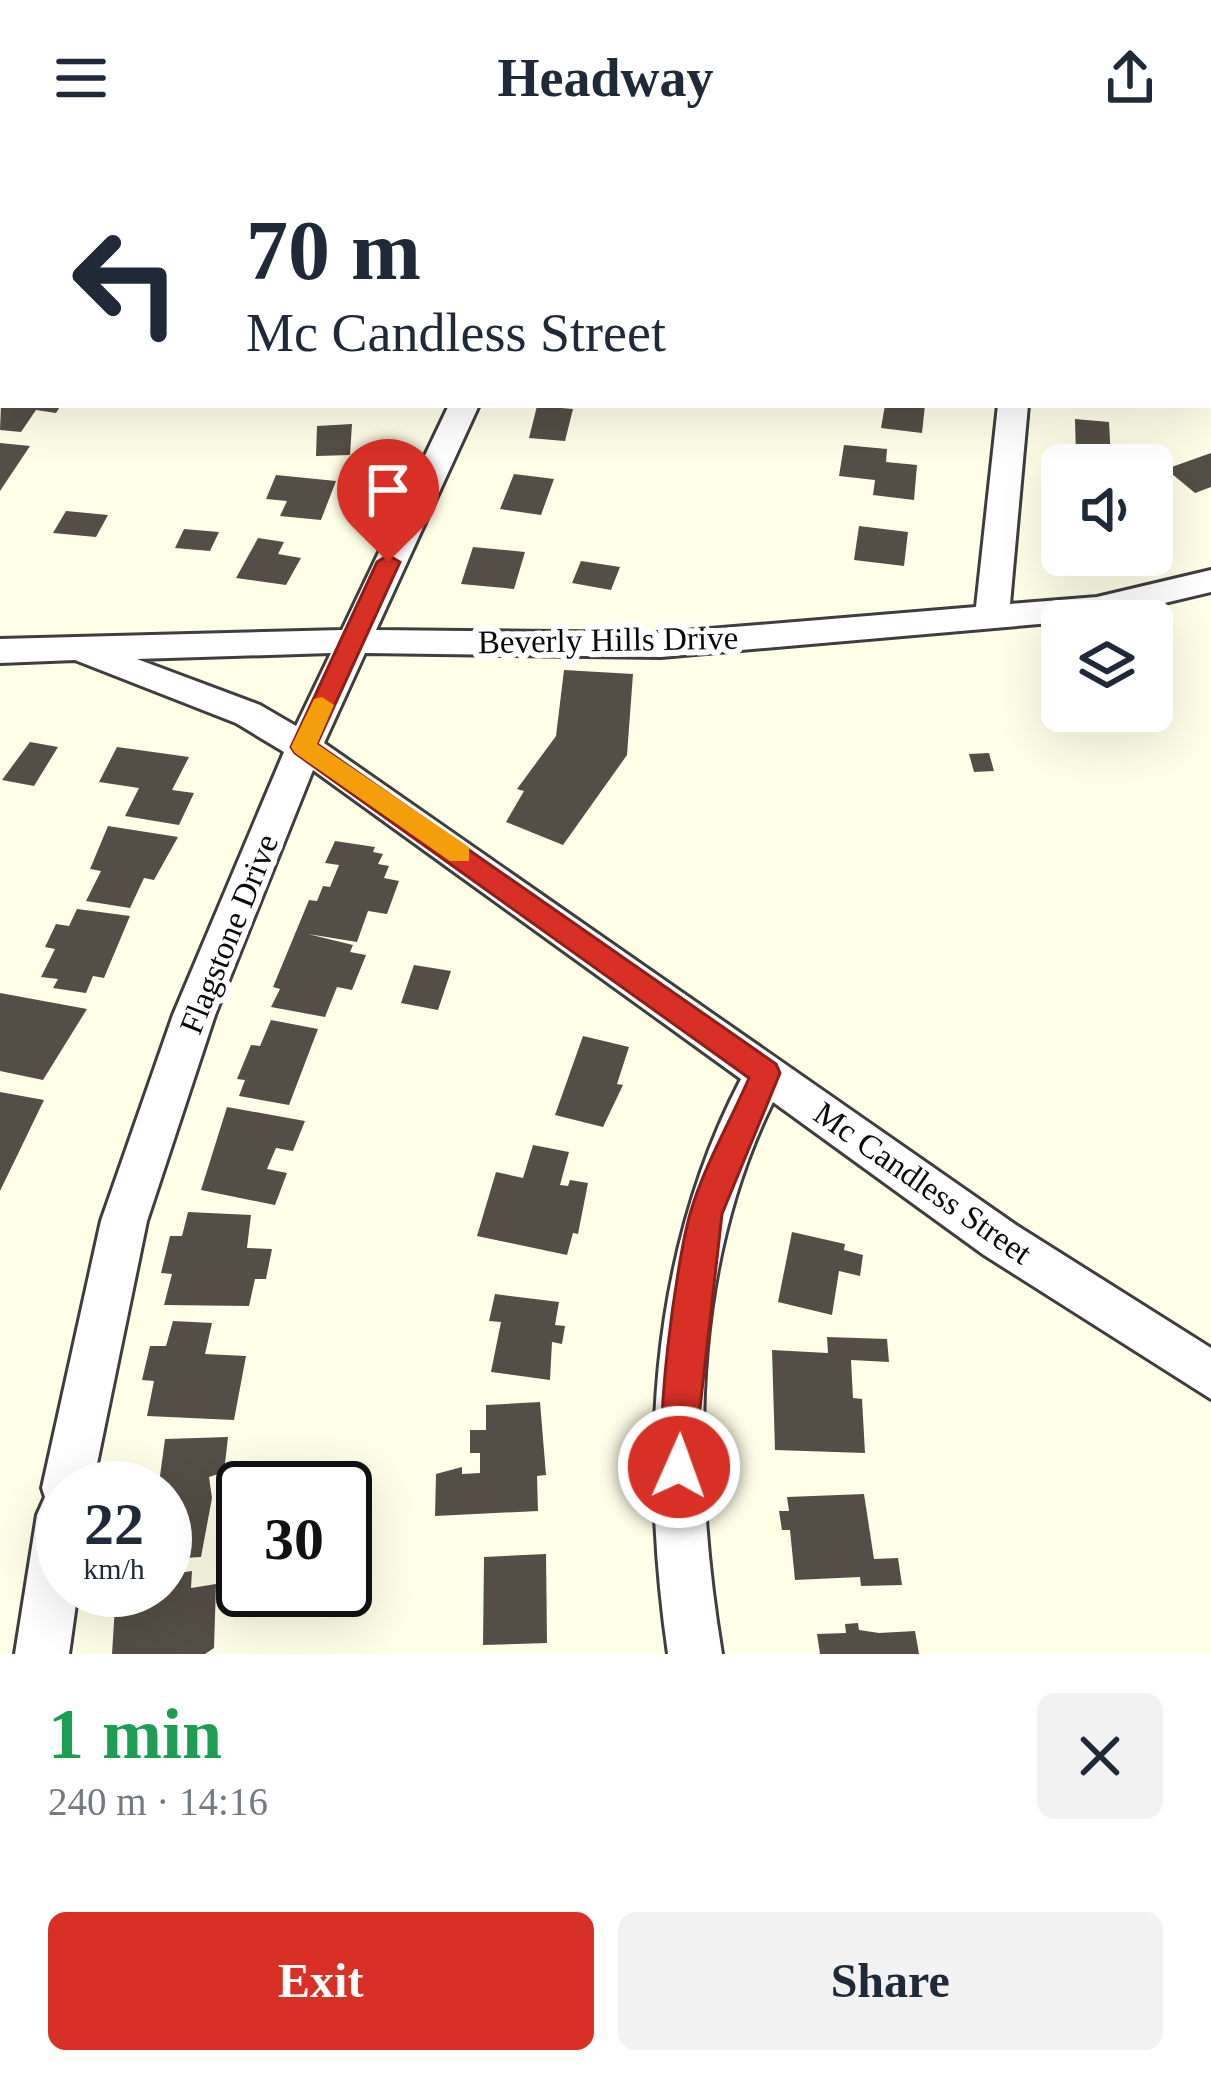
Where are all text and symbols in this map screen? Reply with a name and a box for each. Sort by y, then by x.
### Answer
icon: menu [48,45,114,111]
icon: share [1097,45,1163,111]
text: Headway [498,48,714,108]
icon: left [48,204,204,360]
text: 70 m [246,204,421,297]
text: Mc Candless Street [246,303,666,363]
pin [337,439,439,562]
map controls [1041,444,1173,732]
button: sound [1041,444,1173,576]
icon: arrive [355,457,421,523]
button: layers [1041,600,1173,732]
street label: Beverly Hills Drive [478,620,738,660]
street label: Flagstone Drive [173,829,285,1039]
street label: Mc Candless Street [808,1095,1038,1271]
position arrow [616,1404,742,1530]
speed limit sign: 30 [216,1461,372,1617]
text: 22 [84,1491,144,1557]
text: km/h [83,1552,145,1585]
button: close [1037,1693,1163,1819]
text: 1 min [48,1694,222,1774]
text: 240 m · 14:16 [48,1780,268,1823]
button: Exit [48,1912,594,2050]
button: Share [618,1912,1163,2050]

